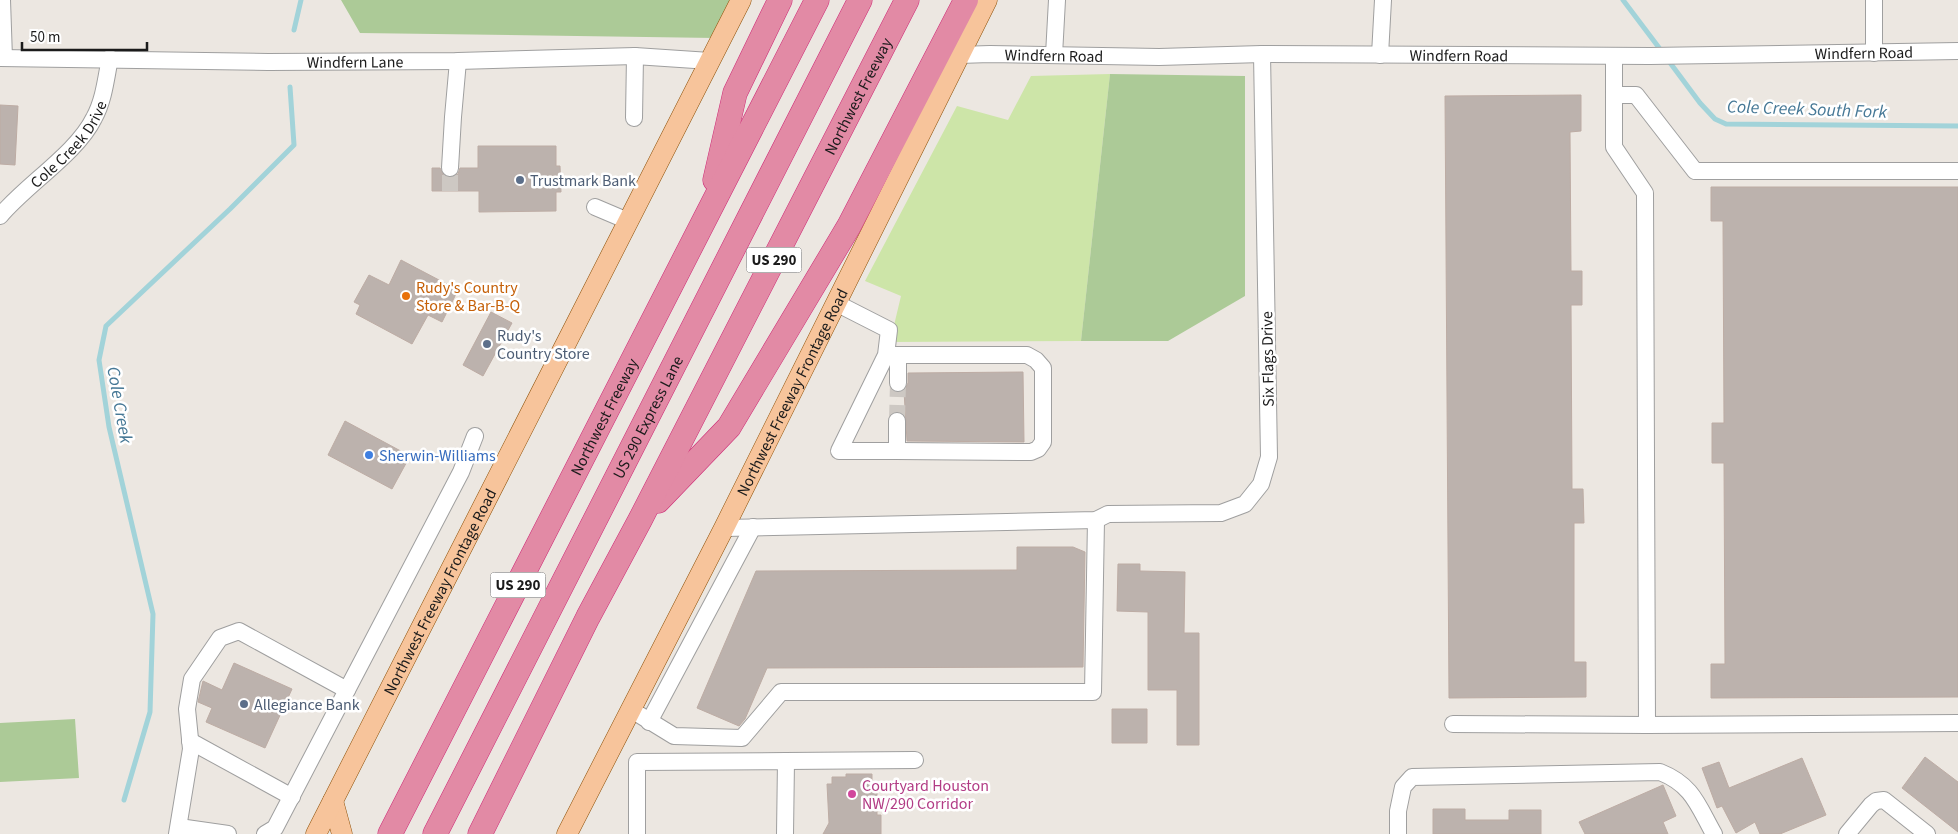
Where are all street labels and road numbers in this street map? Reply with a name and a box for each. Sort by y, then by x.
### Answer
street label: Northwest Freeway [819,34,898,159]
street label: Windfern Road [1814,42,1913,65]
street label: Windfern Road [1005,44,1103,68]
street label: Windfern Road [1410,45,1508,67]
street label: Windfern Lane [307,51,403,74]
street label: Cole Creek Drive [26,98,112,193]
road number: US 290 [746,248,802,272]
street label: Northwest Freeway Frontage Road [732,285,854,500]
street label: Six Flags Drive [1256,311,1280,407]
street label: US 290 Express Lane [608,352,689,483]
street label: Northwest Freeway [565,354,644,479]
street label: Northwest Freeway Frontage Road [379,485,502,699]
road number: US 290 [490,572,546,598]

